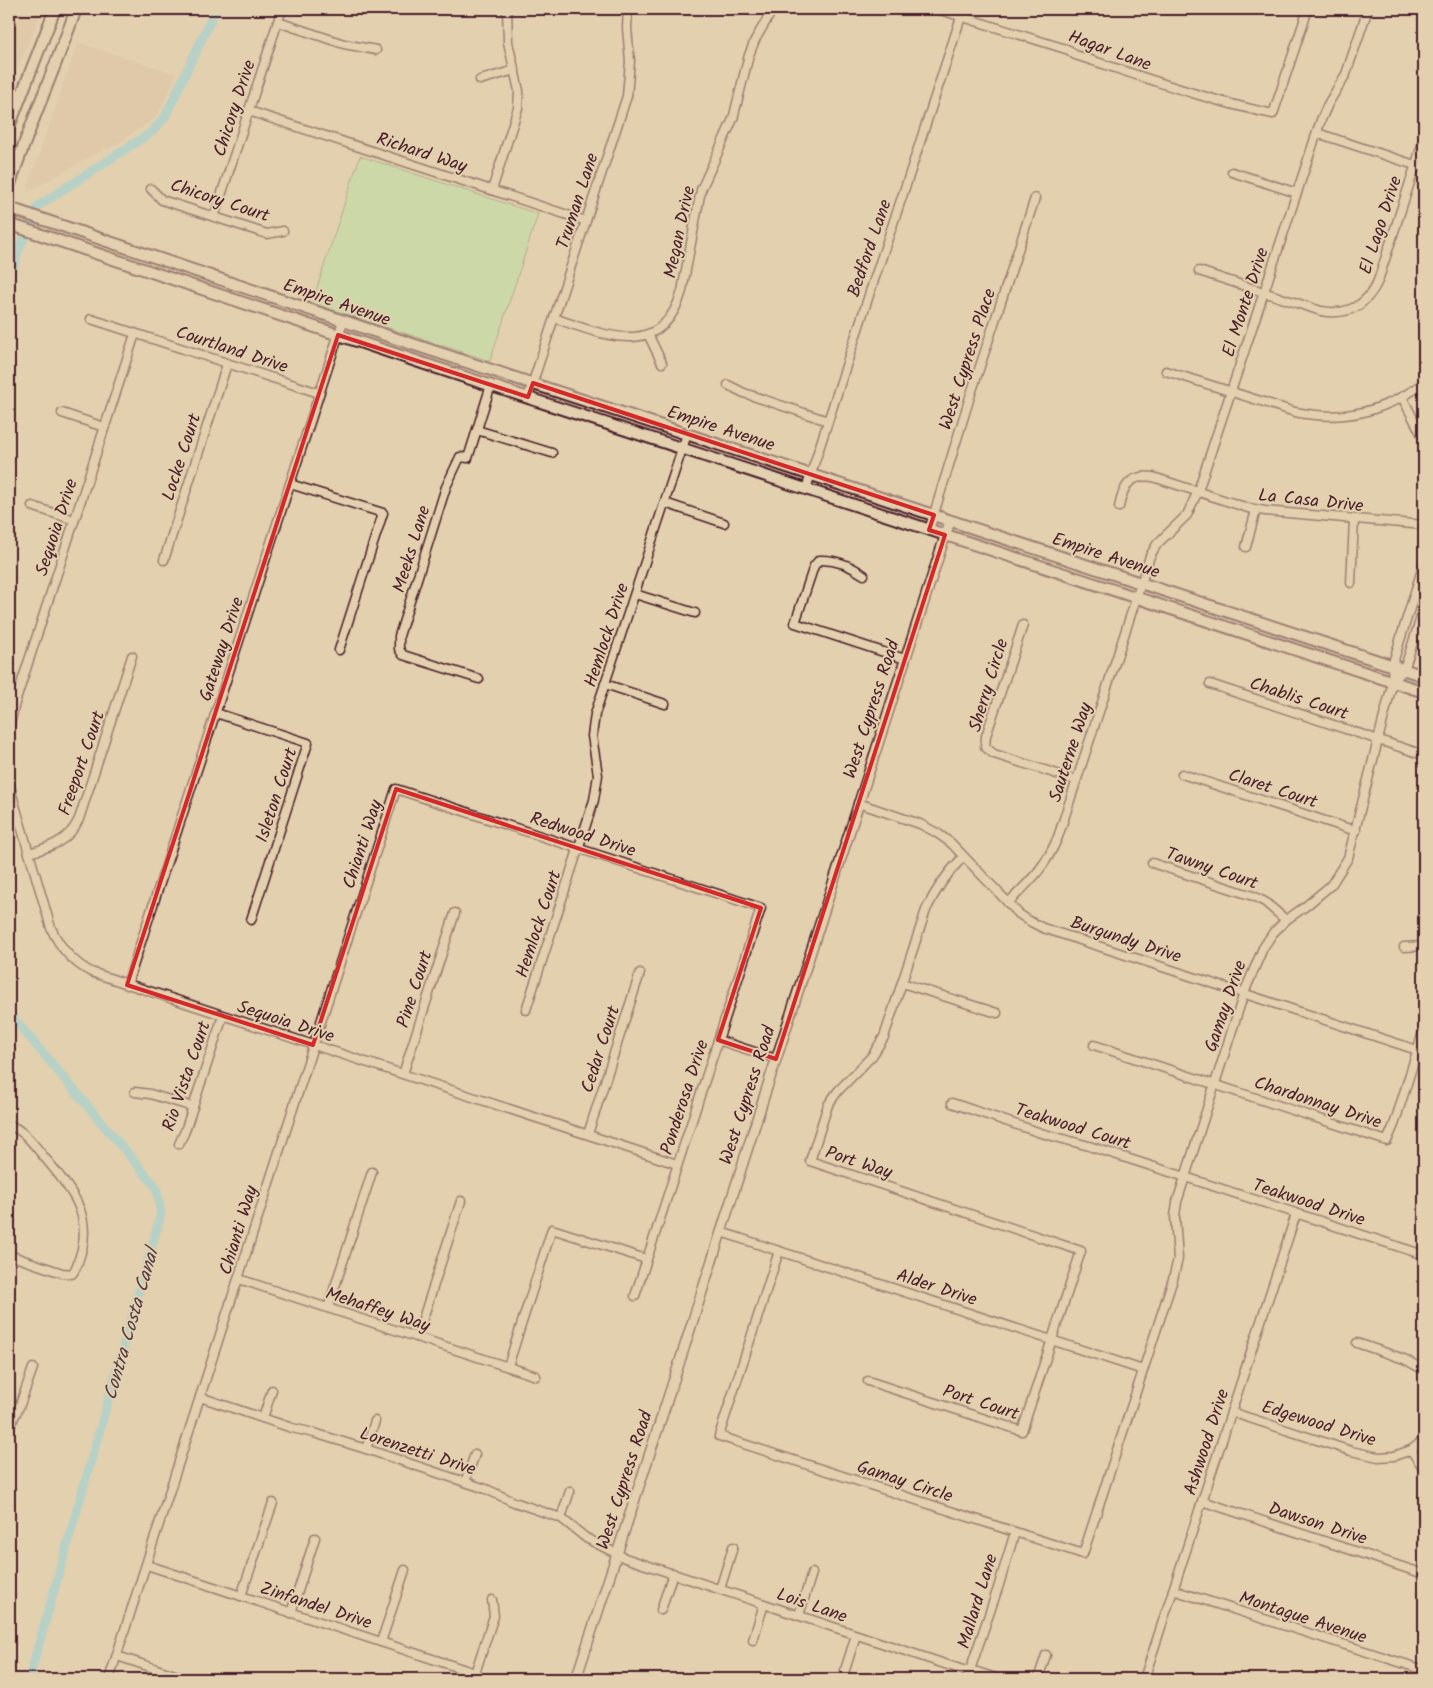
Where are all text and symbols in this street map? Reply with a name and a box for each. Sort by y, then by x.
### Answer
street label: Hagar Lane [1064,23,1155,80]
street label: Chicory Drive [206,56,265,161]
street label: Richard Way [372,125,471,182]
street label: Truman Lane [549,150,608,253]
street label: Chicory Court [166,172,274,231]
street label: El Lago Drive [1352,173,1411,278]
street label: Megan Drive [657,183,704,281]
street label: Bedford Lane [840,196,901,301]
street label: El Monte Drive [1215,244,1278,361]
street label: Empire Avenue [279,271,394,335]
street label: West Cypress Place [932,285,1005,434]
street label: Courtland Drive [172,319,292,382]
street label: Empire Avenue [663,398,778,461]
street label: Locke Court [155,409,210,505]
street label: Sequoia Drive [28,475,87,580]
street label: La Casa Drive [1257,482,1365,521]
street label: Meeks Lane [385,502,439,597]
street label: Empire Avenue [1048,525,1163,588]
street label: Hemlock Drive [577,579,638,691]
street label: Gateway Drive [192,593,253,705]
street label: West Cypress Road [836,635,909,783]
street label: Sherry Circle [961,635,1017,736]
street label: Chablis Court [1245,670,1353,729]
street label: Sauterne Way [1042,698,1101,806]
street label: Freeport Court [51,706,114,820]
street label: Isleton Court [248,743,307,847]
street label: Claret Court [1224,761,1322,818]
street label: Chianti Way [335,796,392,893]
street label: Redwood Drive [526,805,639,866]
street label: Tawny Court [1161,840,1263,899]
street label: Hemlock Court [508,866,571,982]
street label: Burgundy Drive [1066,909,1185,972]
street label: Pine Court [389,946,442,1032]
street label: Gamay Drive [1197,957,1256,1056]
street label: Sequoia Drive [233,993,338,1052]
street label: Cedar Court [574,1001,629,1097]
street label: Rio Vista Court [155,1017,220,1136]
street label: West Cypress Road [712,1021,785,1169]
street label: Ponderosa Drive [653,1036,718,1159]
street label: Chardonnay Drive [1250,1069,1385,1138]
street label: Teakwood Court [1011,1096,1135,1159]
street label: Port Way [821,1139,896,1188]
street label: Teakwood Drive [1249,1172,1369,1235]
street label: Chianti Way [212,1182,267,1279]
water label: Contra Costa Canal [96,1242,169,1404]
street label: Alder Drive [893,1262,981,1315]
street label: Mehaffey Way [321,1280,434,1341]
street label: Port Court [939,1377,1023,1430]
street label: Ashwood Drive [1177,1385,1238,1499]
street label: Edgewood Drive [1258,1393,1379,1456]
street label: West Cypress Road [589,1406,662,1554]
street label: Lorenzetti Drive [356,1420,479,1485]
street label: Gamay Circle [853,1453,956,1512]
street label: Dawson Drive [1264,1495,1371,1554]
street label: Mallard Lane [950,1550,1007,1653]
street label: Zinfandel Drive [256,1575,375,1638]
street label: Lois Lane [772,1581,851,1632]
street label: Montague Avenue [1235,1584,1370,1653]

